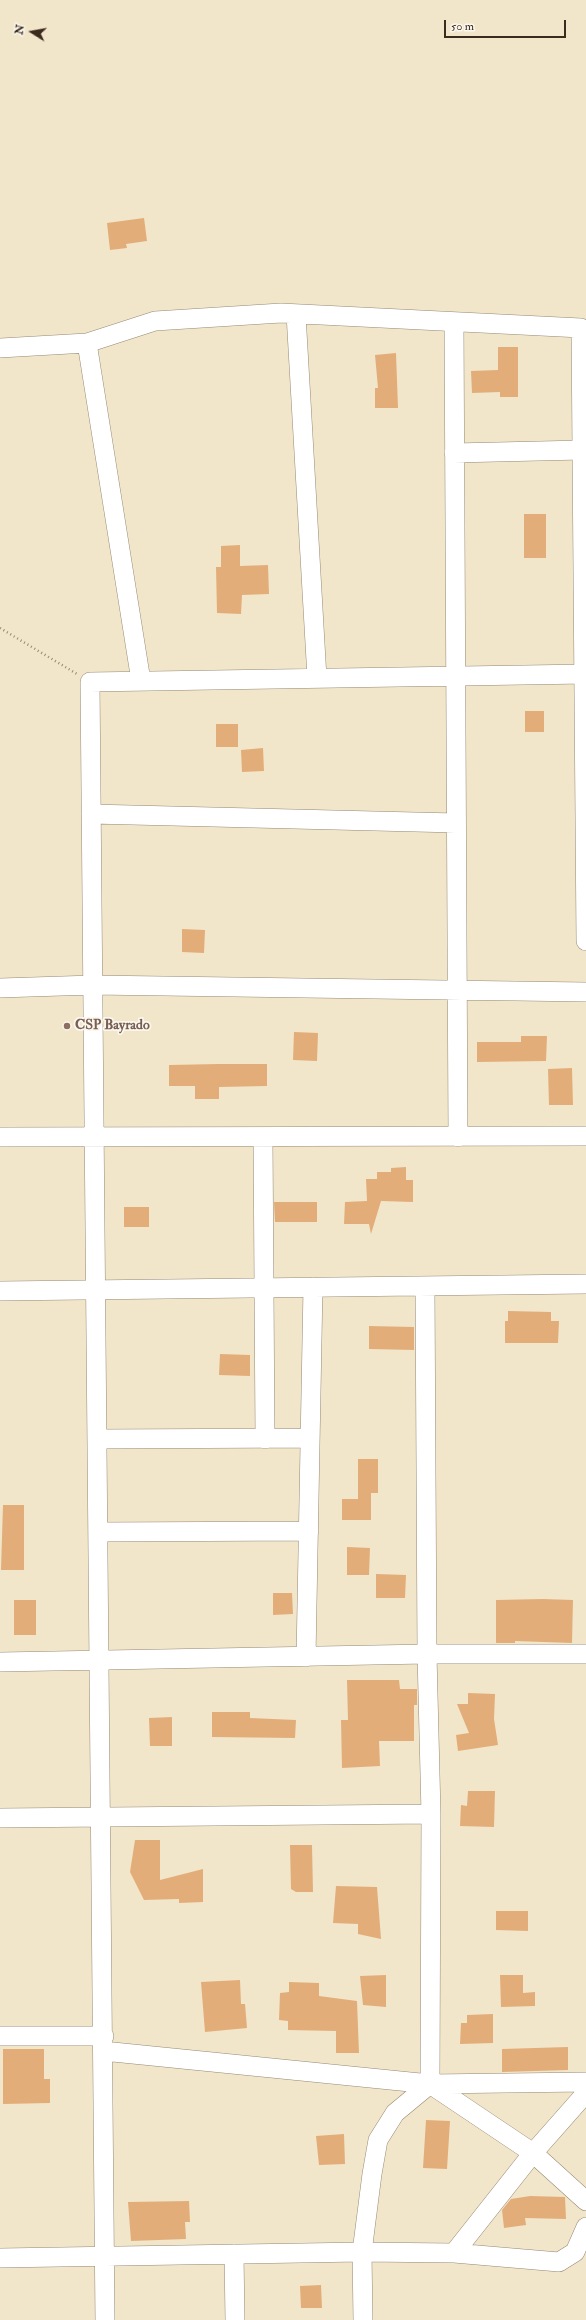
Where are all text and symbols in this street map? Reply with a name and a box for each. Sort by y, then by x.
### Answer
north arrow [12,12,52,52]
scale bar [446,12,568,38]
text: 50 m [451,19,474,34]
text: N [12,24,27,36]
place label: CSP Bayrado [75,1018,150,1034]
marker: CSP Bayrado [62,1021,72,1031]

